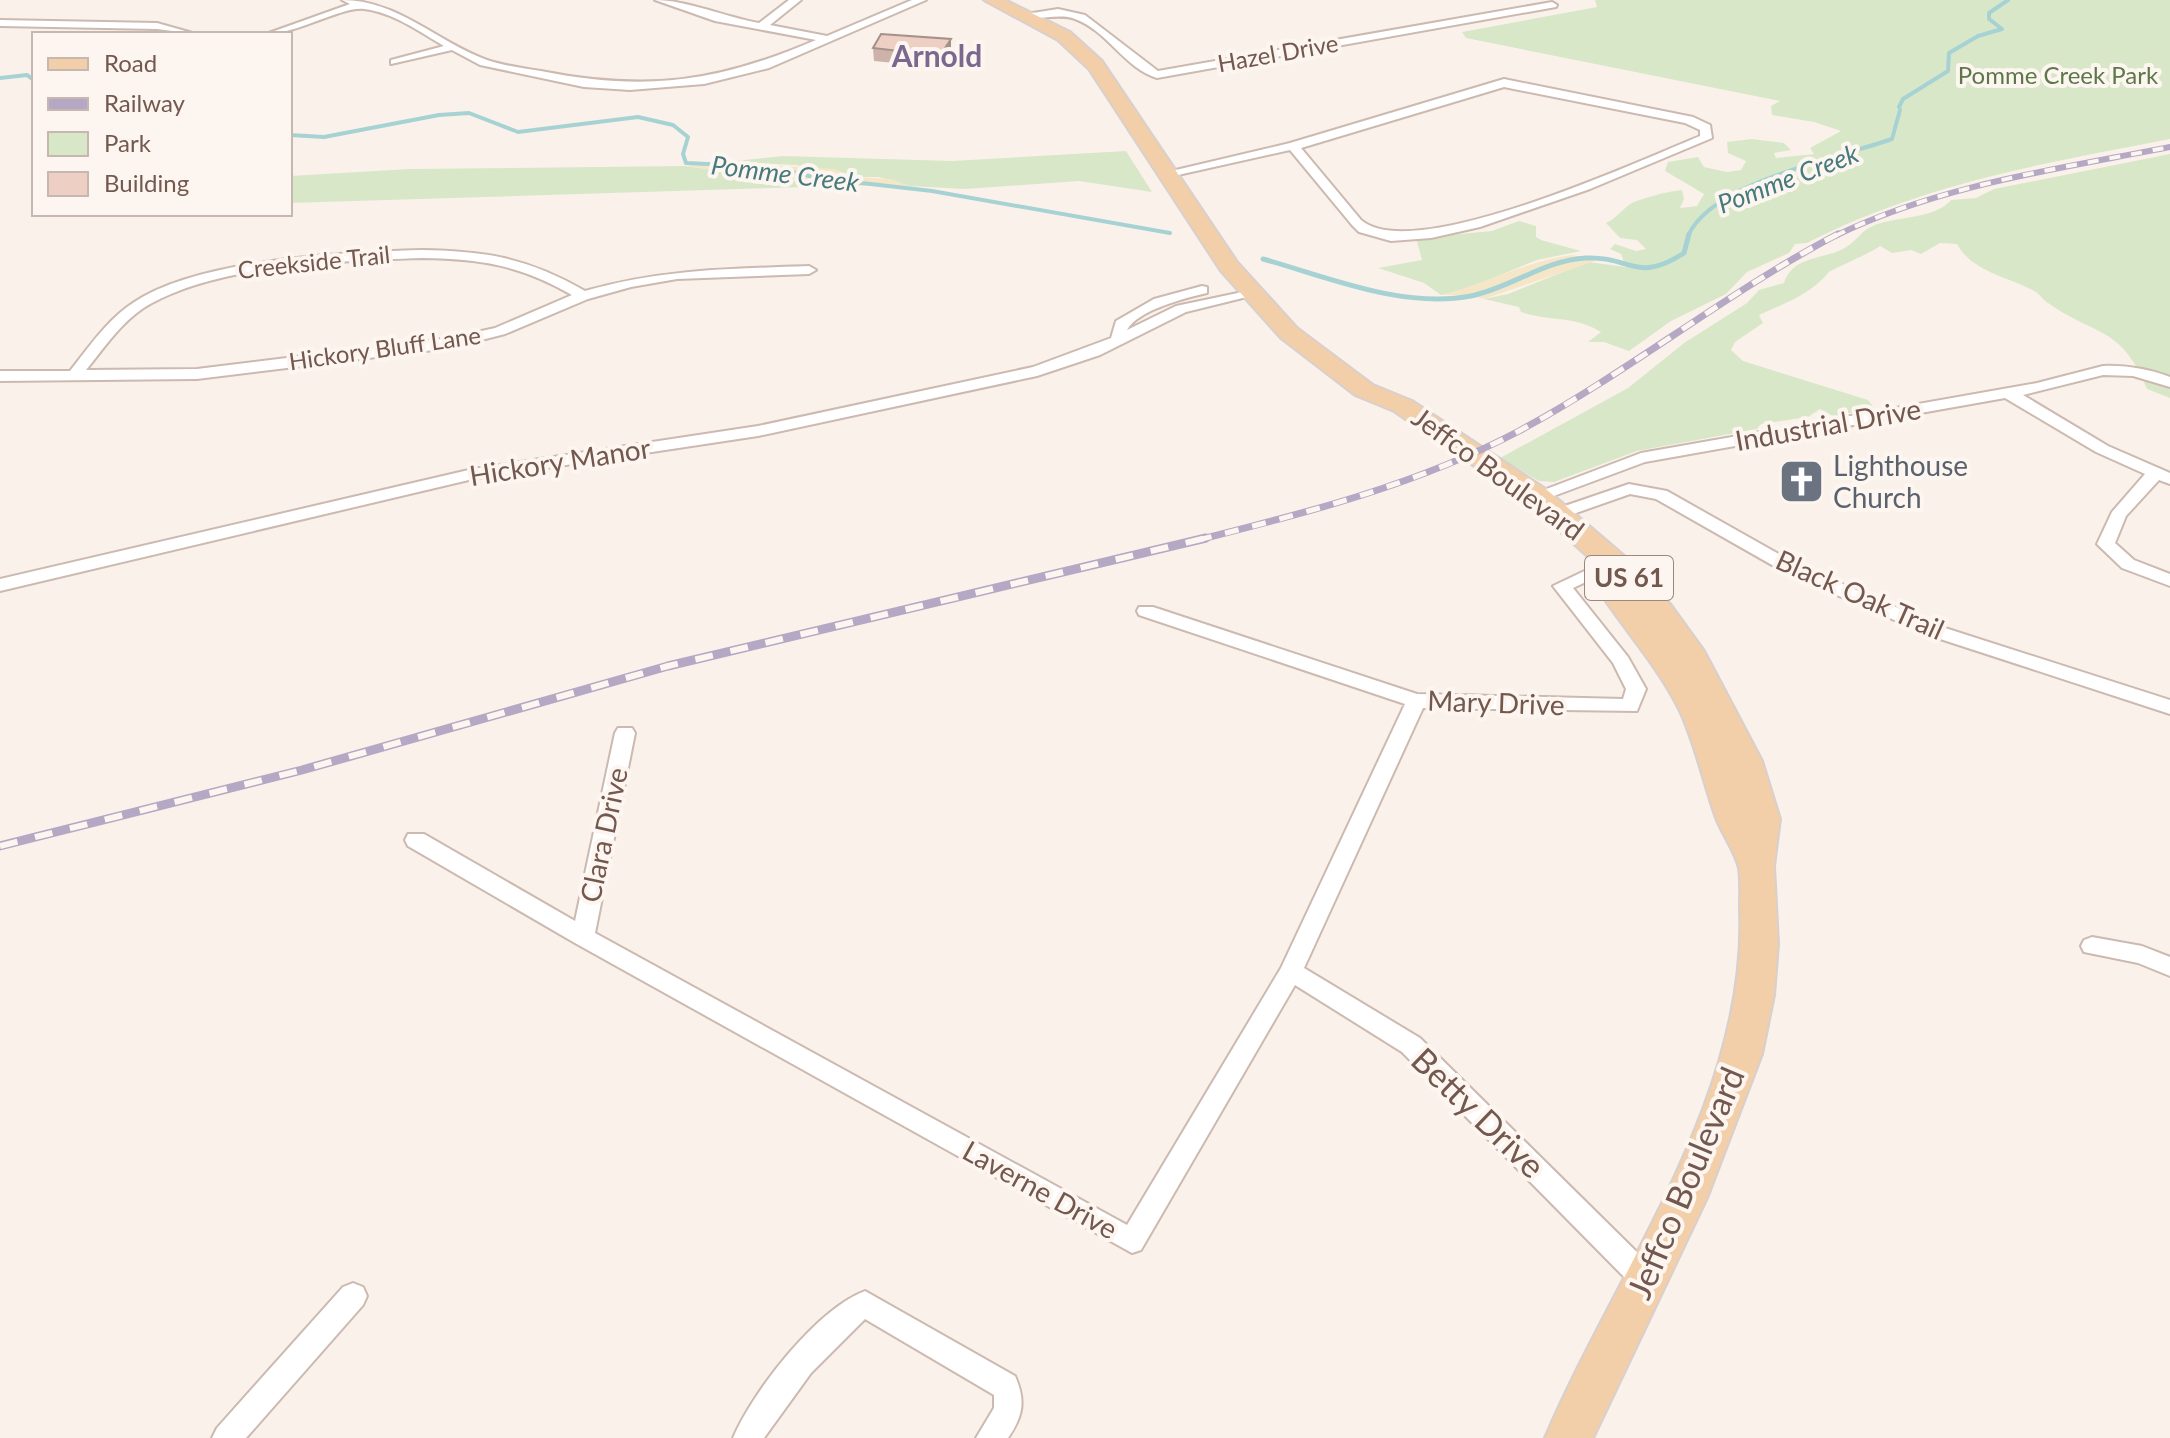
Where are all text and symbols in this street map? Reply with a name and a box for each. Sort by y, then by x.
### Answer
street label: Hazel Drive [1215,28,1340,77]
legend [32,32,292,216]
district label: Arnold [891,37,982,73]
text: Road [104,48,157,77]
park label: Pomme Creek Park [1958,60,2159,89]
text: Railway [104,88,186,117]
text: Park [104,128,152,157]
water label: Pomme Creek [1713,136,1863,220]
water label: Pomme Creek [709,148,861,198]
text: Building [104,168,189,197]
street label: Creekside Trail [236,239,391,284]
street label: Hickory Bluff Lane [287,320,483,375]
street label: Industrial Drive [1732,391,1923,457]
street label: Jeffco Boulevard [1406,399,1591,547]
street label: Hickory Manor [467,430,653,492]
place label: Lighthouse Church [1833,448,1968,514]
church icon: Lighthouse Church [1778,458,1826,506]
street label: Black Oak Trail [1771,542,1950,646]
road number: US 61 [1585,556,1673,600]
street label: Mary Drive [1427,683,1565,721]
street label: Clara Drive [572,764,634,905]
street label: Betty Drive [1404,1038,1554,1185]
street label: Jeffco Boulevard [1617,1060,1752,1305]
street label: Laverne Drive [957,1133,1124,1246]

